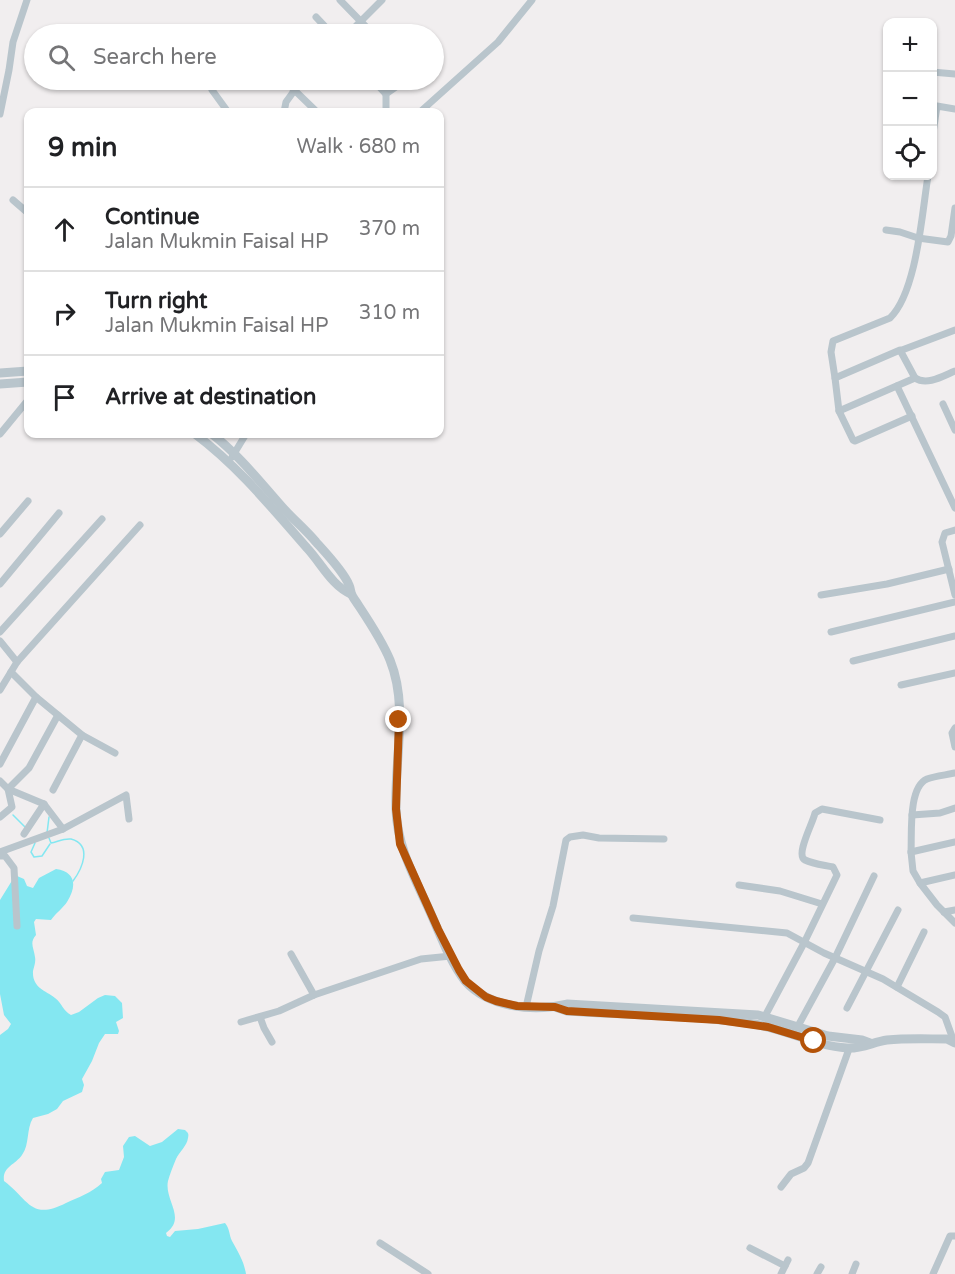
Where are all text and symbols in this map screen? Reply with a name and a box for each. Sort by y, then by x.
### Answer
map controls [883,18,937,180]
button: + [883,18,937,72]
search box [24,24,444,90]
icon: search [45,41,78,74]
text: Search here [93,44,217,70]
button: − [883,72,937,126]
button: locate [883,126,937,180]
text: 9 min [48,132,117,163]
text: Walk · 680 m [297,135,420,159]
text: Continue [105,204,200,230]
icon: ahead [48,213,81,246]
text: 370 m [359,217,420,241]
text: Jalan Mukmin Faisal HP [105,230,328,254]
text: Turn right [105,288,207,314]
icon: right [48,297,81,330]
text: 310 m [359,301,420,325]
text: Jalan Mukmin Faisal HP [105,314,328,338]
icon: arrive [48,381,81,414]
text: Arrive at destination [105,384,316,410]
route end [385,706,411,732]
route start [800,1027,826,1053]

